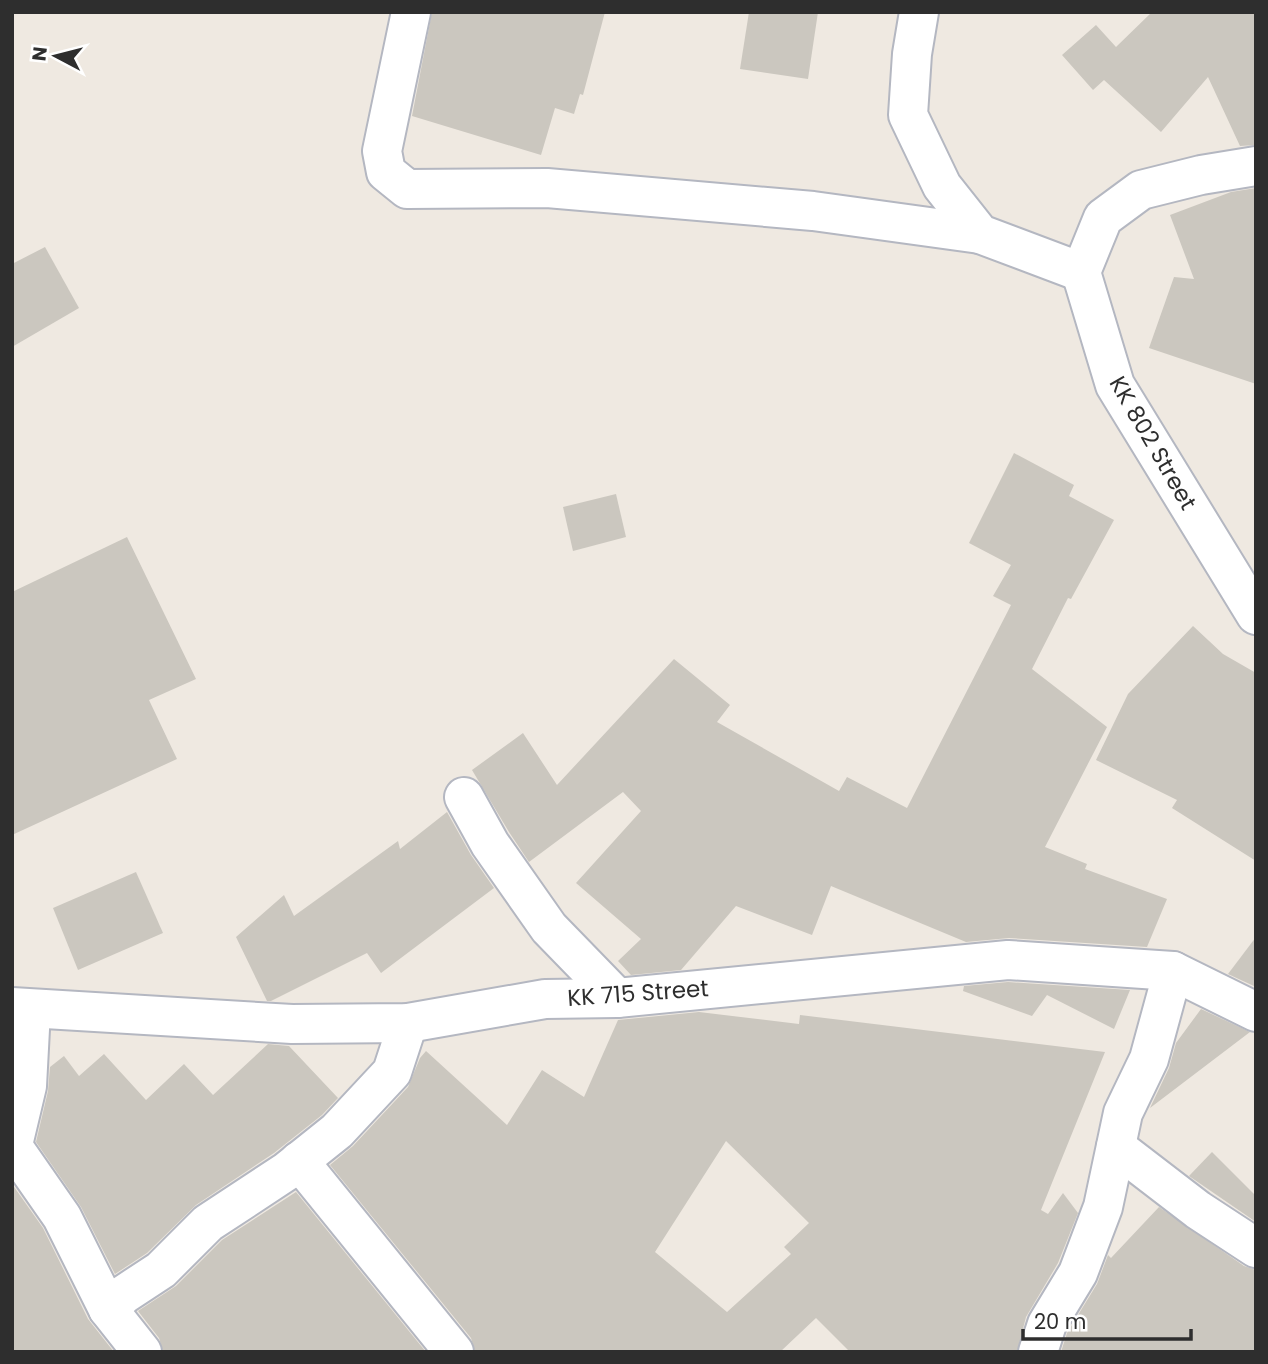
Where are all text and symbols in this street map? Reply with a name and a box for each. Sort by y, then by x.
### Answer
north arrow [21,21,91,91]
text: N [25,45,54,63]
street label: KK 802 Street [1102,370,1204,516]
street label: KK 715 Street [566,972,710,1014]
scale bar [1023,1298,1191,1342]
text: 20 m [1034,1307,1087,1336]

